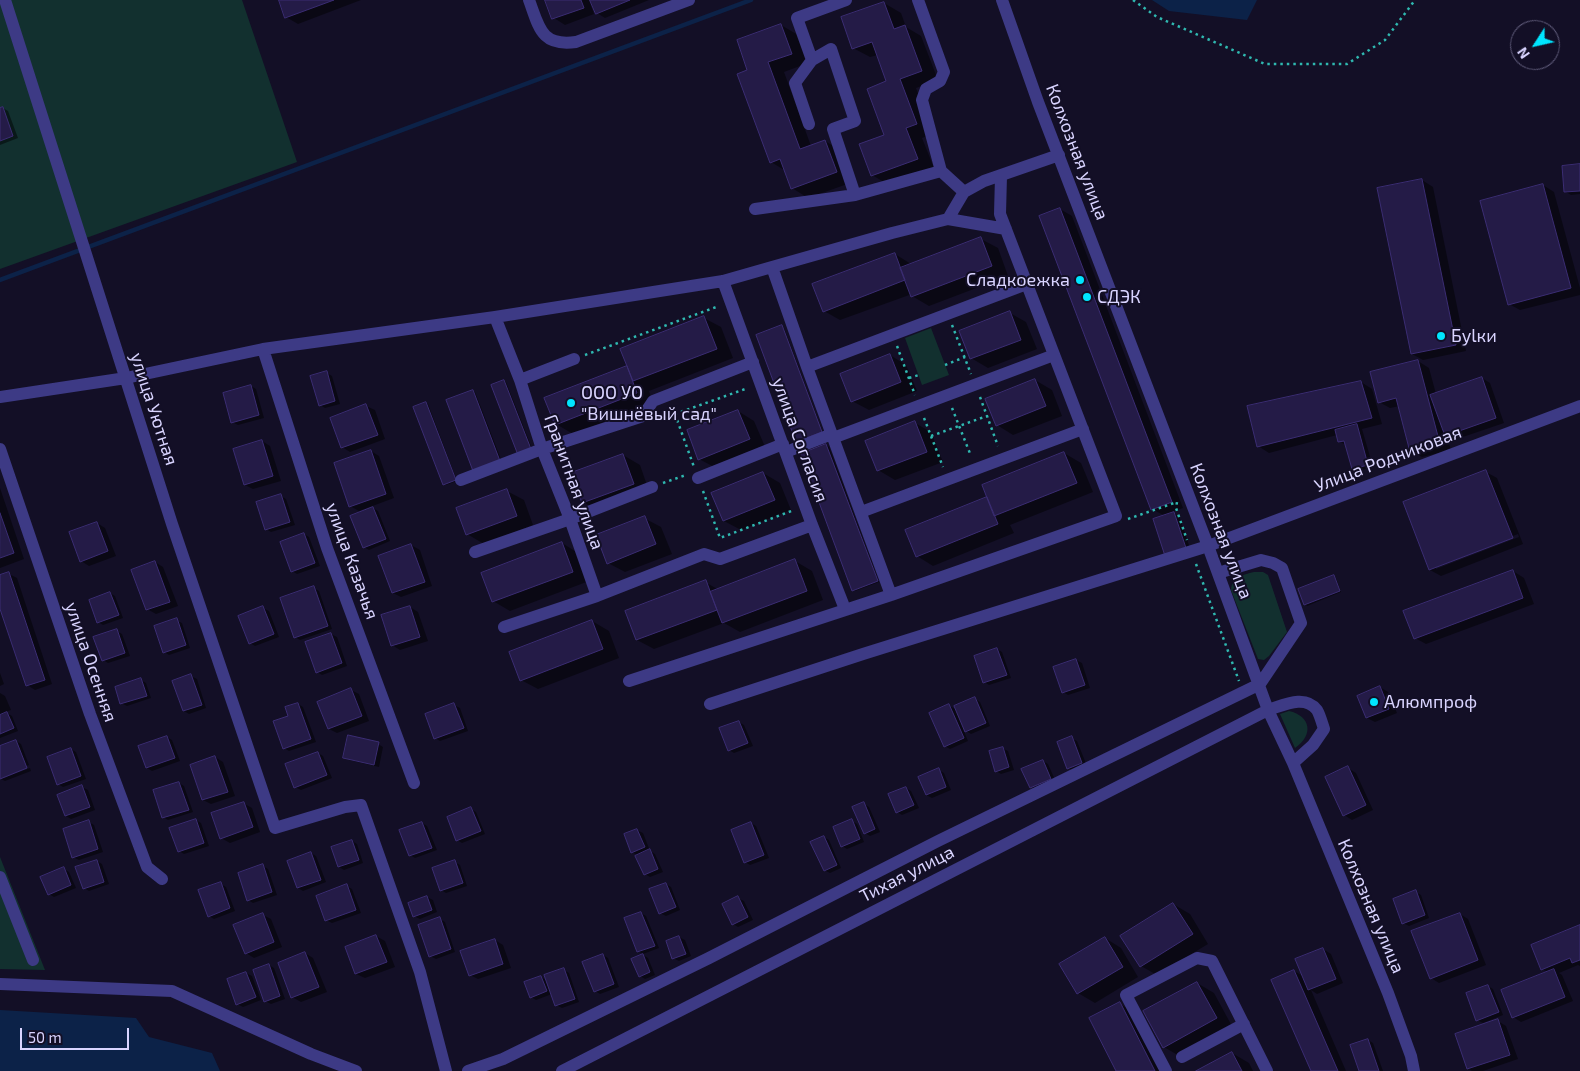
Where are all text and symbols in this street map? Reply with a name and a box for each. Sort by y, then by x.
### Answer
north arrow [1510,20,1560,70]
text: N [1513,44,1533,62]
street label: Колхозная улица [1041,81,1113,223]
place label: Сладкоежка [966,269,1070,291]
marker: Сладкоежка [1074,274,1086,286]
place label: СДЭК [1097,286,1141,308]
marker: СДЭК [1081,291,1093,303]
place label: Буlки [1451,325,1497,347]
marker: Буlки [1435,330,1447,342]
street label: улица Уютная [126,350,182,468]
street label: улица Согласия [767,375,833,505]
place label: ООО УО "Вишнёвый сад" [581,382,717,424]
marker: ООО УО "Вишнёвый сад" [565,397,577,409]
street label: Гранитная улица [540,411,608,553]
street label: Улица Родниковая [1311,421,1465,497]
street label: Колхозная улица [1185,460,1257,602]
street label: улица Казачья [321,500,383,622]
street label: улица Осенняя [60,599,122,725]
place label: Алюмпроф [1384,691,1477,713]
marker: Алюмпроф [1368,696,1380,708]
street label: Колхозная улица [1333,836,1409,976]
street label: Тихая улица [856,841,958,907]
scale bar [22,1018,131,1050]
text: 50 m [28,1028,62,1046]

